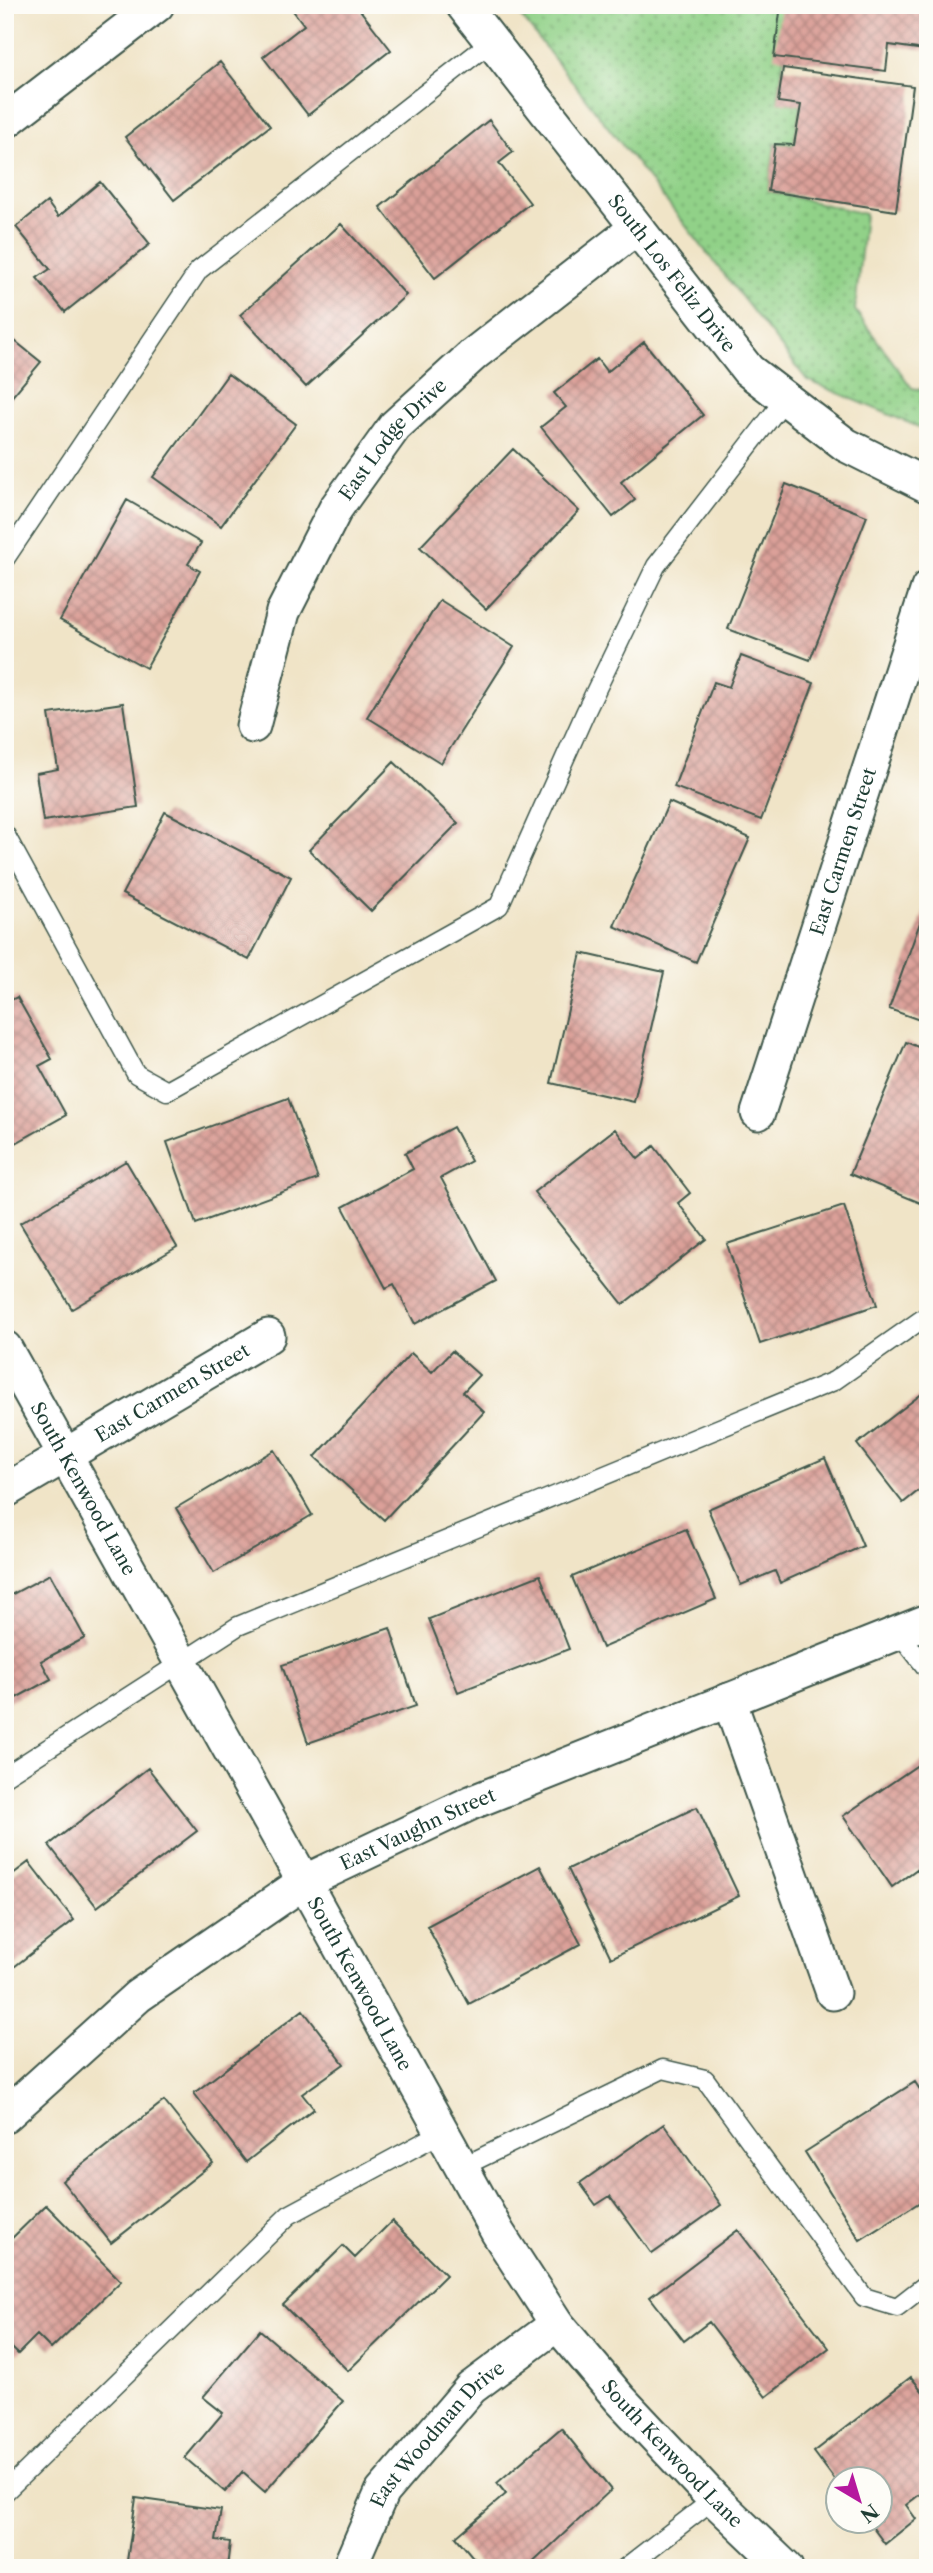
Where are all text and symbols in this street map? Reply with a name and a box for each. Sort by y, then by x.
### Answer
street label: South Los Feliz Drive [603,190,741,357]
street label: East Lodge Drive [334,374,451,505]
street label: East Carmen Street [805,764,881,938]
street label: East Carmen Street [91,1338,254,1447]
street label: South Kenwood Lane [26,1398,141,1579]
street label: East Vaughn Street [336,1783,499,1875]
street label: South Kenwood Lane [302,1893,417,2075]
street label: East Woodman Drive [366,2356,509,2511]
street label: South Kenwood Lane [597,2375,747,2532]
north arrow [824,2464,894,2534]
text: N [856,2499,883,2527]

